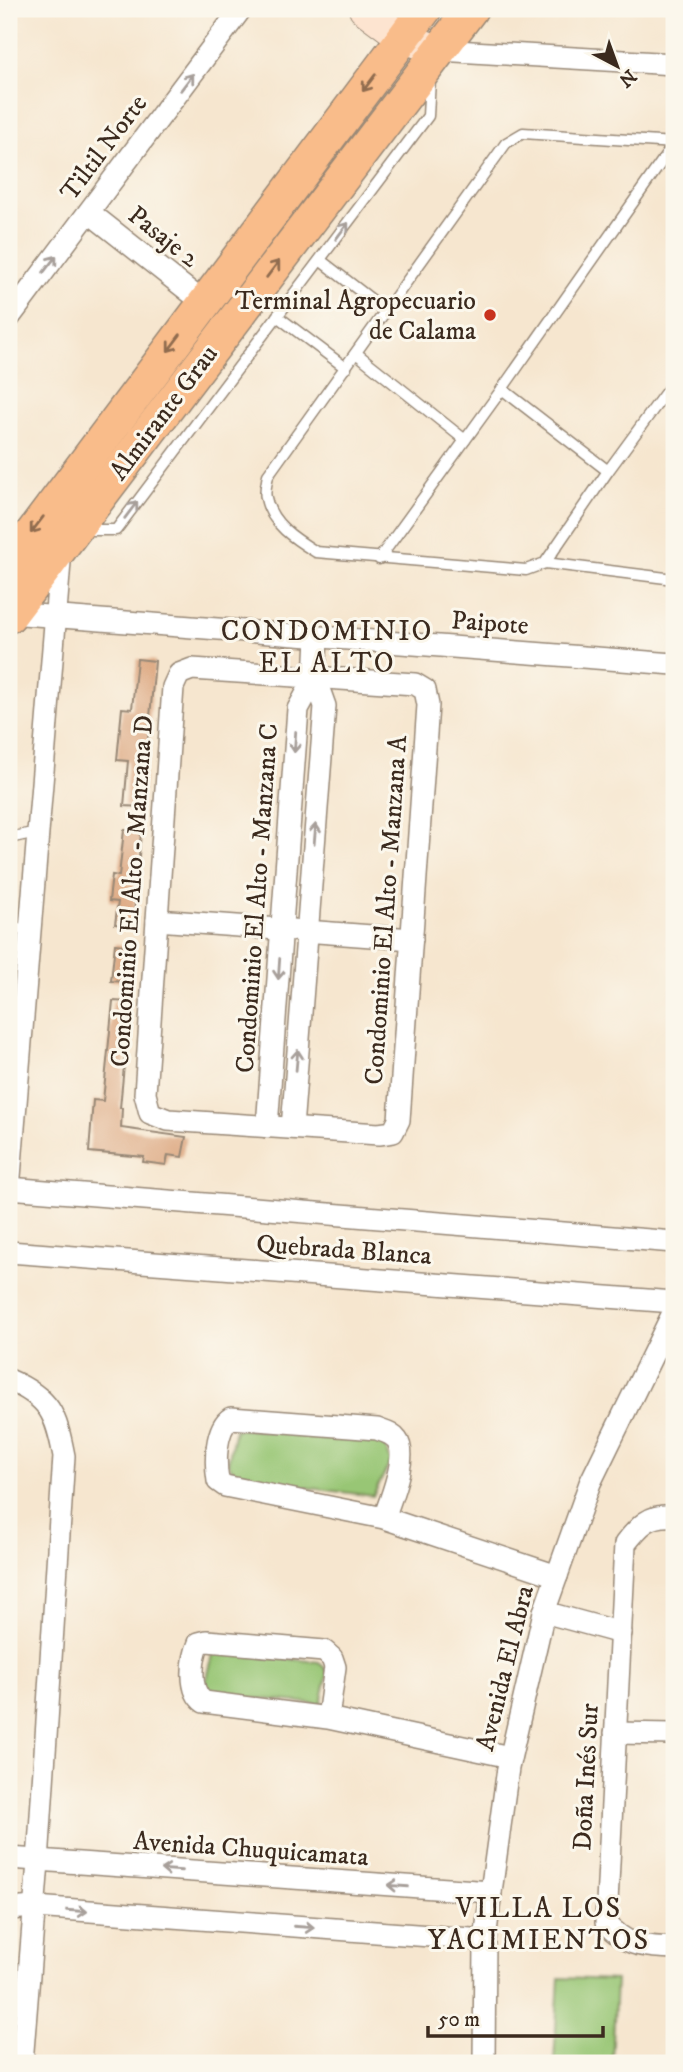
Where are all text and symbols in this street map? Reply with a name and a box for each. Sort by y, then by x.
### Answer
north arrow [582,32,652,102]
text: N [613,64,641,92]
one-way arrow [179,73,194,92]
one-way arrow [362,73,377,92]
street label: Tiltil Norte [54,88,155,208]
street label: Pasaje 2 [121,199,205,275]
one-way arrow [334,222,349,240]
one-way arrow [43,255,58,274]
one-way arrow [265,261,280,279]
place label: Terminal Agropecuario de Calama [235,285,476,348]
marker: Terminal Agropecuario de Calama [482,307,498,323]
one-way arrow [166,333,181,352]
street label: Almirante Grau [103,339,226,487]
one-way arrow [124,501,138,520]
one-way arrow [30,516,45,534]
street label: Paipote [450,604,530,643]
district label: CONDOMINIO EL ALTO [221,614,433,681]
street label: Condominio El Alto - Manzana D [104,714,161,1068]
street label: Condominio El Alto - Manzana C [229,722,286,1074]
one-way arrow [288,730,301,753]
street label: Condominio El Alto - Manzana A [358,734,415,1086]
one-way arrow [309,823,322,845]
one-way arrow [272,957,285,980]
one-way arrow [291,1050,304,1072]
street label: Quebrada Blanca [255,1228,433,1273]
street label: Avenida El Abra [469,1582,542,1754]
street label: Doña Inés Sur [566,1702,607,1852]
street label: Avenida Chuquicamata [132,1825,370,1874]
one-way arrow [160,1864,183,1877]
one-way arrow [387,1879,410,1892]
district label: VILLA LOS YACIMIENTOS [428,1891,650,1958]
one-way arrow [65,1904,88,1917]
one-way arrow [292,1921,315,1934]
scale bar [428,1995,602,2039]
text: 50 m [438,2007,480,2033]

